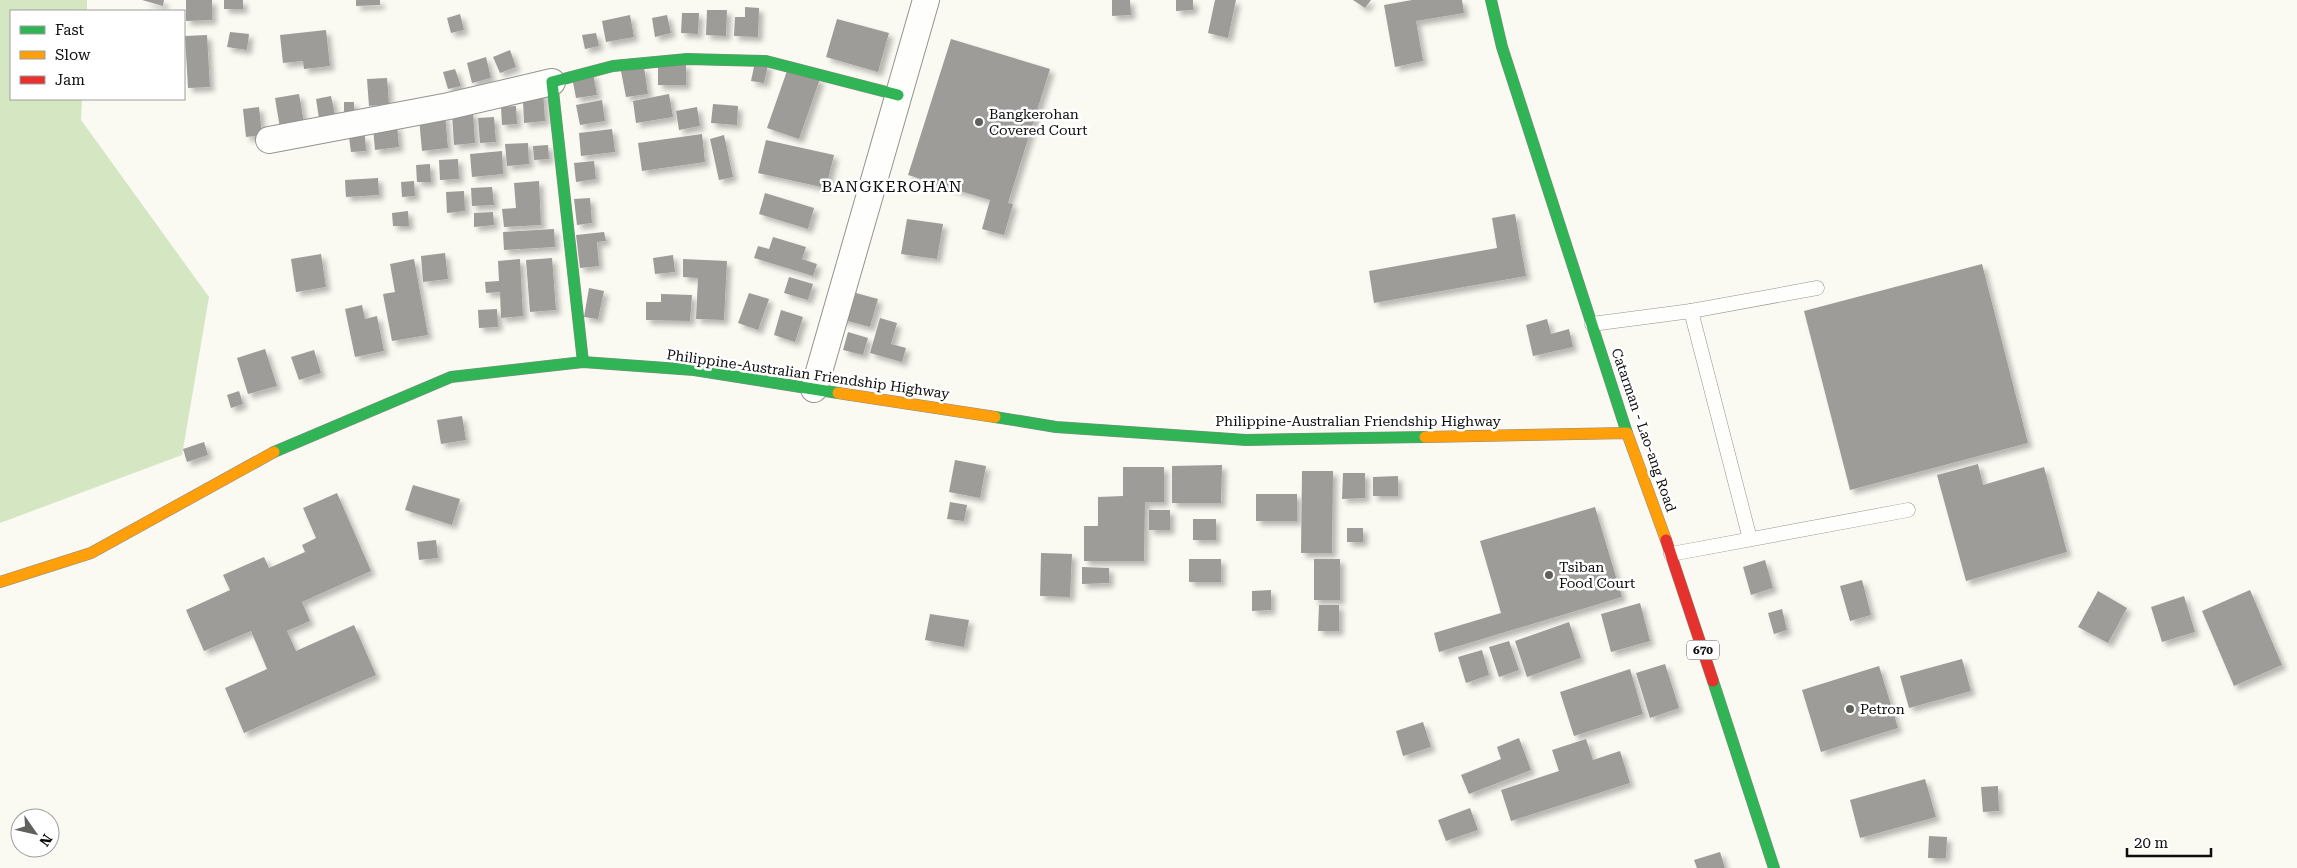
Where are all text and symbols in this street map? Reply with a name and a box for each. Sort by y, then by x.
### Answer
legend [10,10,185,100]
text: Fast [55,21,85,39]
text: Slow [55,46,91,64]
text: Jam [55,71,85,89]
place label: Bangkerohan Covered Court [989,106,1087,138]
marker: Bangkerohan Covered Court [973,116,985,128]
district label: BANGKEROHAN [822,177,962,196]
street label: Philippine-Australian Friendship Highway [665,346,951,402]
street label: Catarman - Lao-ang Road [1608,346,1680,514]
street label: Philippine-Australian Friendship Highway [1215,413,1502,429]
place label: Tsiban Food Court [1559,559,1635,591]
marker: Tsiban Food Court [1543,569,1555,581]
road number: 670 [1687,640,1719,660]
place label: Petron [1860,701,1905,717]
marker: Petron [1844,703,1856,715]
north arrow [10,808,60,858]
scale bar [2127,826,2211,858]
text: N [36,831,55,849]
text: 20 m [2134,834,2169,852]

